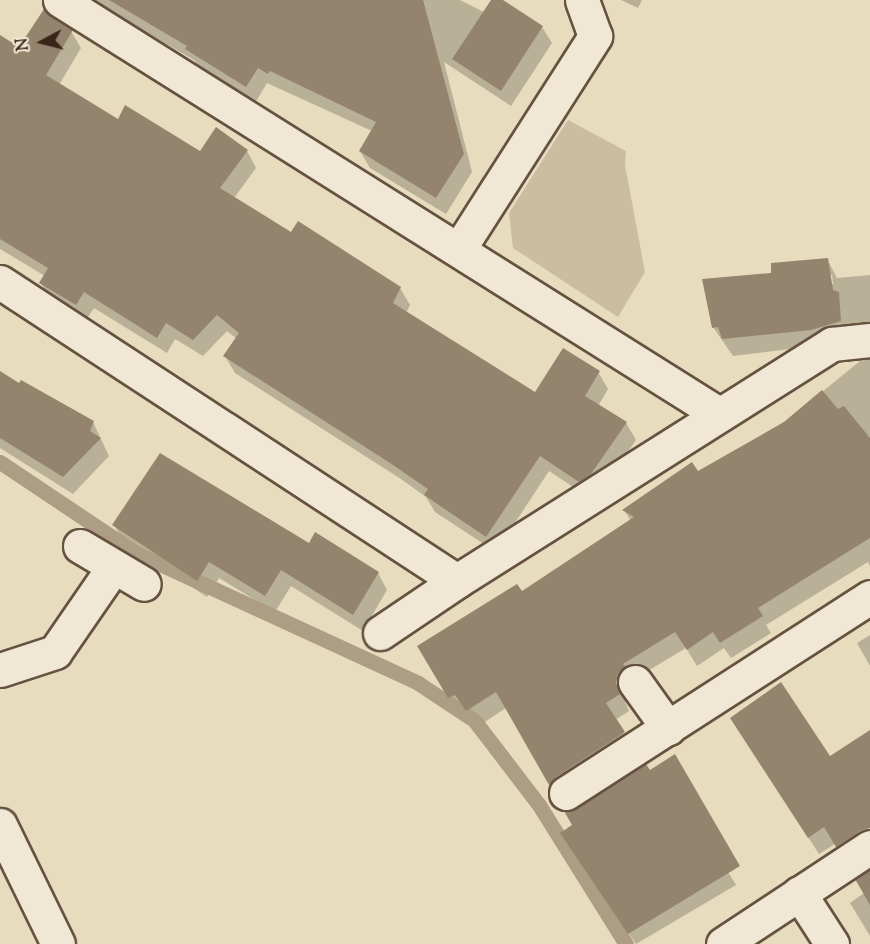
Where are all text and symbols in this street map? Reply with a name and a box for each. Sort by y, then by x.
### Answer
north arrow [12,12,72,72]
text: N [11,37,36,52]

